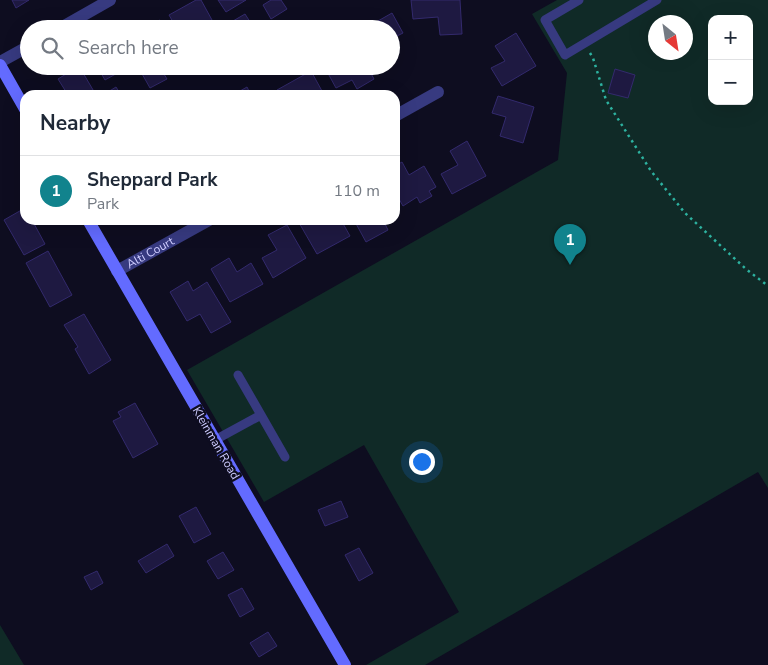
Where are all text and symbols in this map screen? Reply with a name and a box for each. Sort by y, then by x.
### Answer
north arrow [648,15,693,60]
map controls [708,15,753,105]
button: + [708,15,753,60]
search box [20,20,400,75]
icon: search [38,34,66,62]
text: Search here [78,35,179,61]
button: − [708,60,753,105]
text: Nearby [40,109,110,137]
text: Sheppard Park [87,167,217,193]
text: 1 [51,180,61,202]
text: 110 m [333,180,380,202]
text: Park [87,193,119,215]
pin: 1 [554,224,586,265]
street label: Alti Court [124,233,178,272]
street label: Kleinman Road [189,404,243,482]
your location [409,449,435,475]

